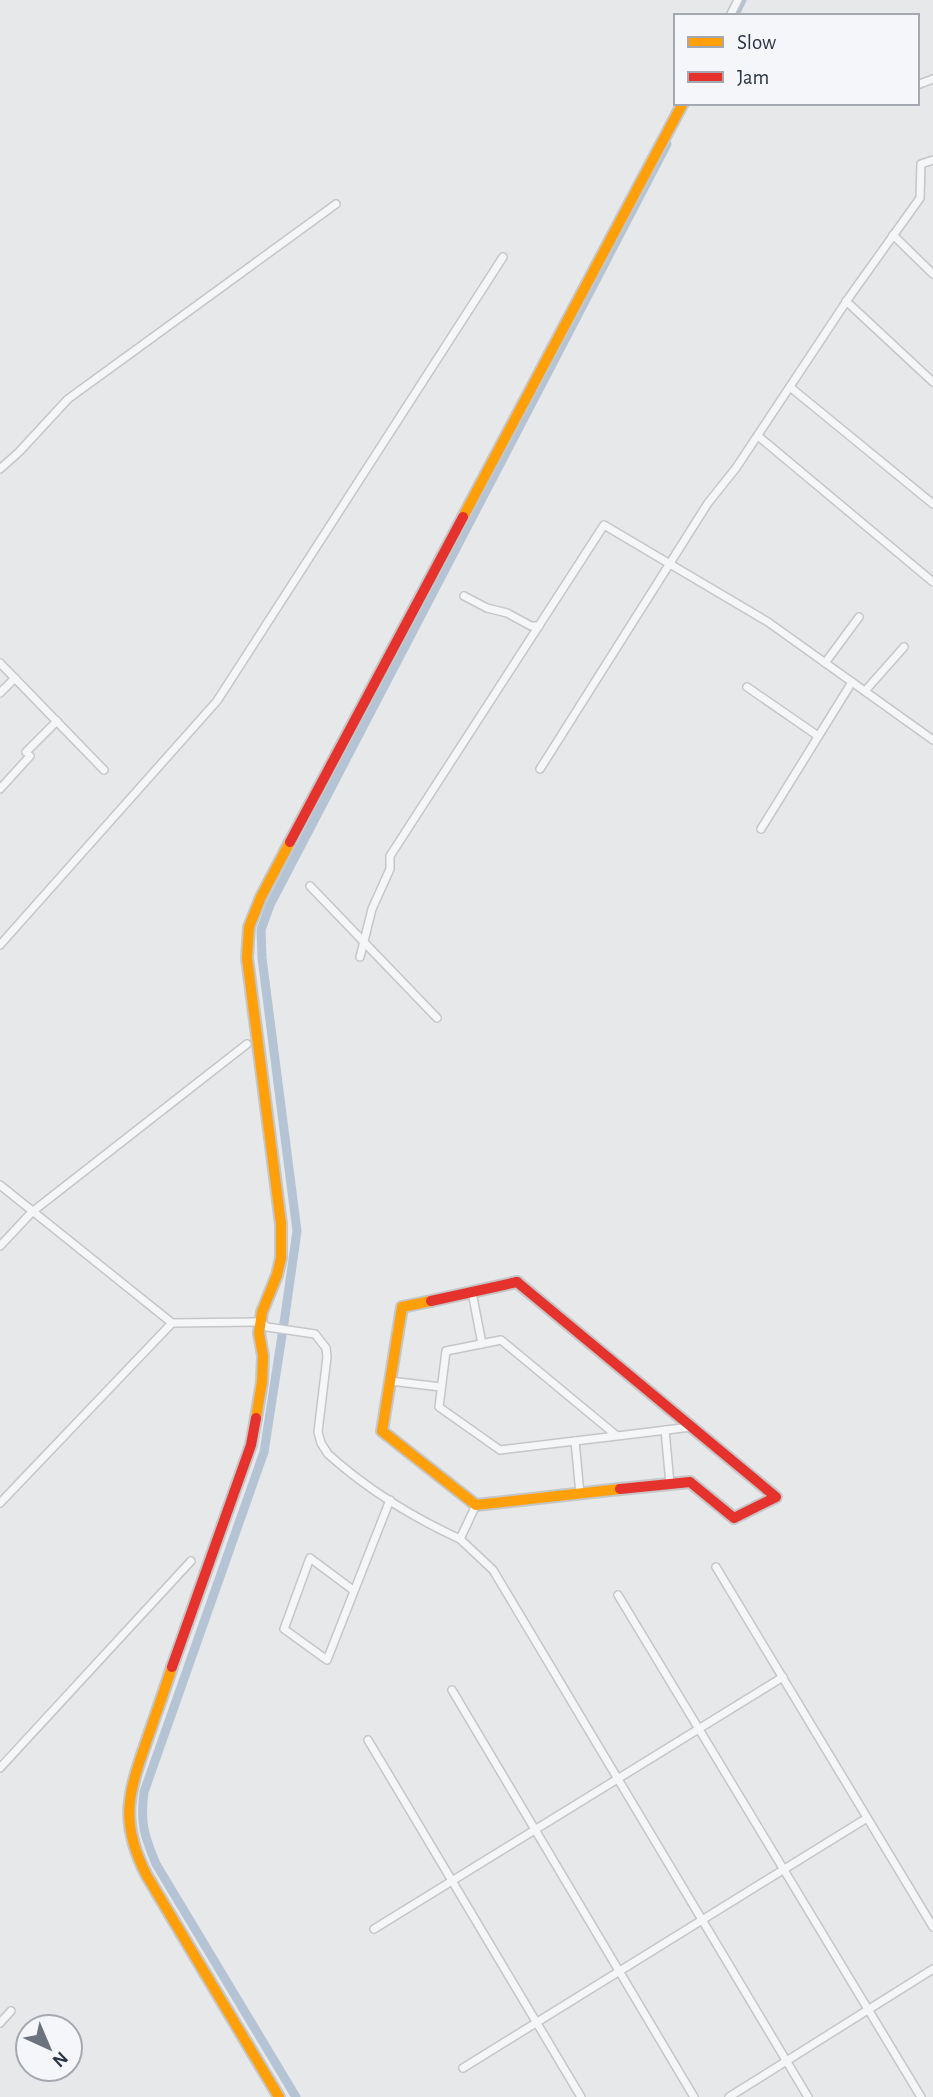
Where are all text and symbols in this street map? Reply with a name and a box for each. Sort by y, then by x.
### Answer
legend [674,14,919,105]
text: Slow [737,32,776,53]
text: Jam [737,67,769,88]
north arrow [14,2013,84,2083]
text: N [48,2048,71,2071]

